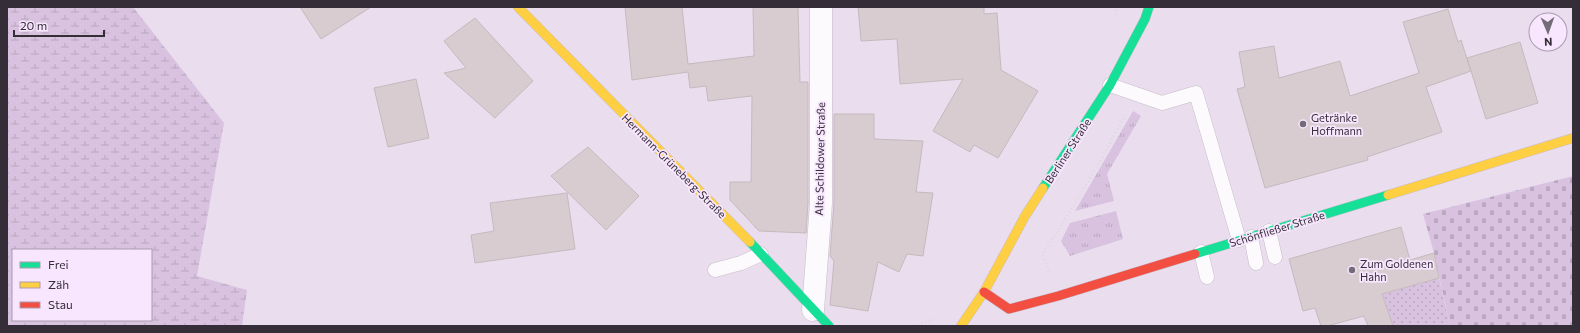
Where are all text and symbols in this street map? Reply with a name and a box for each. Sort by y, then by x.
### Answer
scale bar [14,12,104,38]
north arrow [1528,12,1568,52]
text: 20 m [20,18,47,32]
text: N [1544,36,1553,49]
street label: Alte Schildower Straße [812,102,827,216]
street label: Hermann-Grüneberg-Straße [619,111,729,221]
place label: Getränke Hoffmann [1311,111,1362,137]
street label: Berliner Straße [1042,116,1094,186]
marker: Getränke Hoffmann [1298,119,1308,129]
street label: Schönfließer Straße [1228,208,1326,249]
legend [12,249,152,321]
text: Frei [48,257,69,271]
place label: Zum Goldenen Hahn [1360,257,1433,283]
marker: Zum Goldenen Hahn [1347,265,1357,275]
text: Zäh [48,277,69,291]
text: Stau [48,297,73,311]

